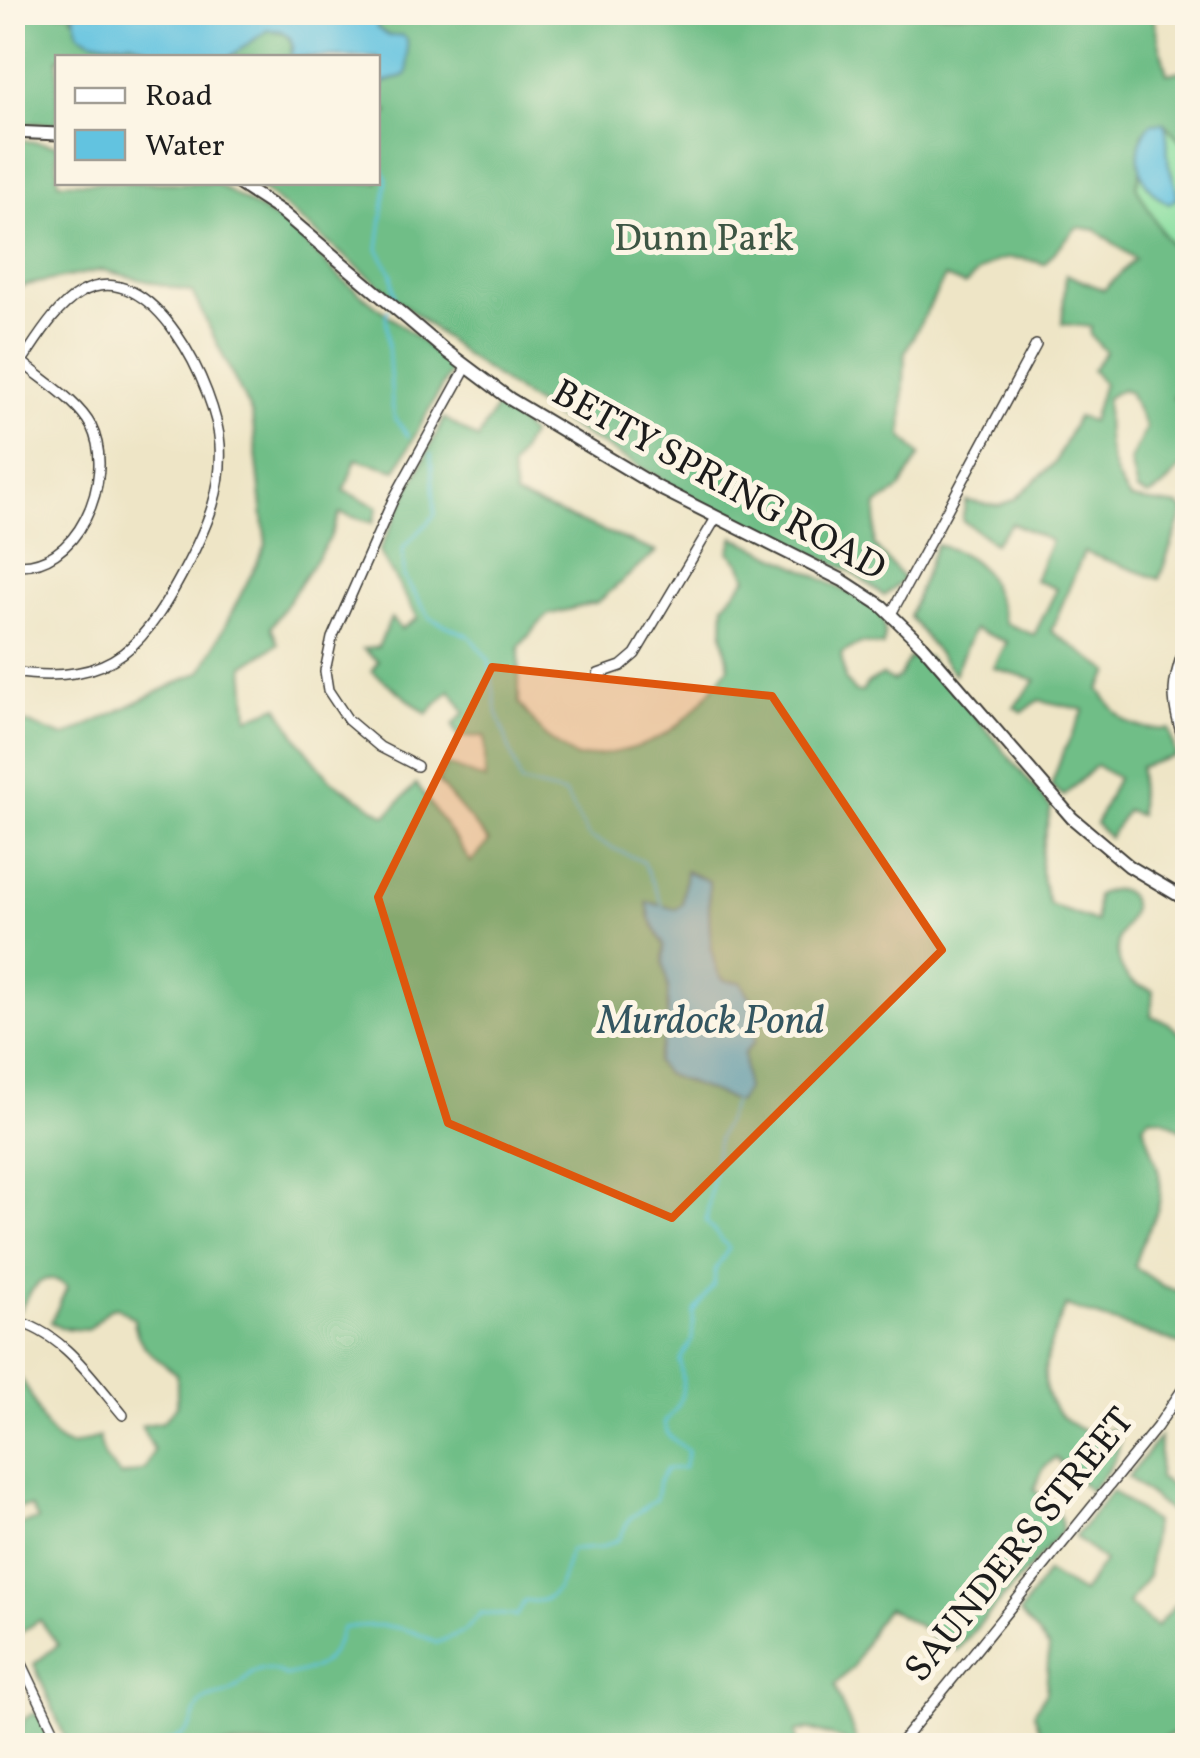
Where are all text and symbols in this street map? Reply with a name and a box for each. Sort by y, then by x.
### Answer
legend [55,55,380,185]
text: Road [145,76,213,118]
text: Water [145,126,225,168]
park label: Dunn Park [614,214,794,267]
street label: BETTY SPRING ROAD [542,368,894,596]
water label: Murdock Pond [596,995,824,1051]
street label: SAUNDERS STREET [894,1398,1148,1694]

